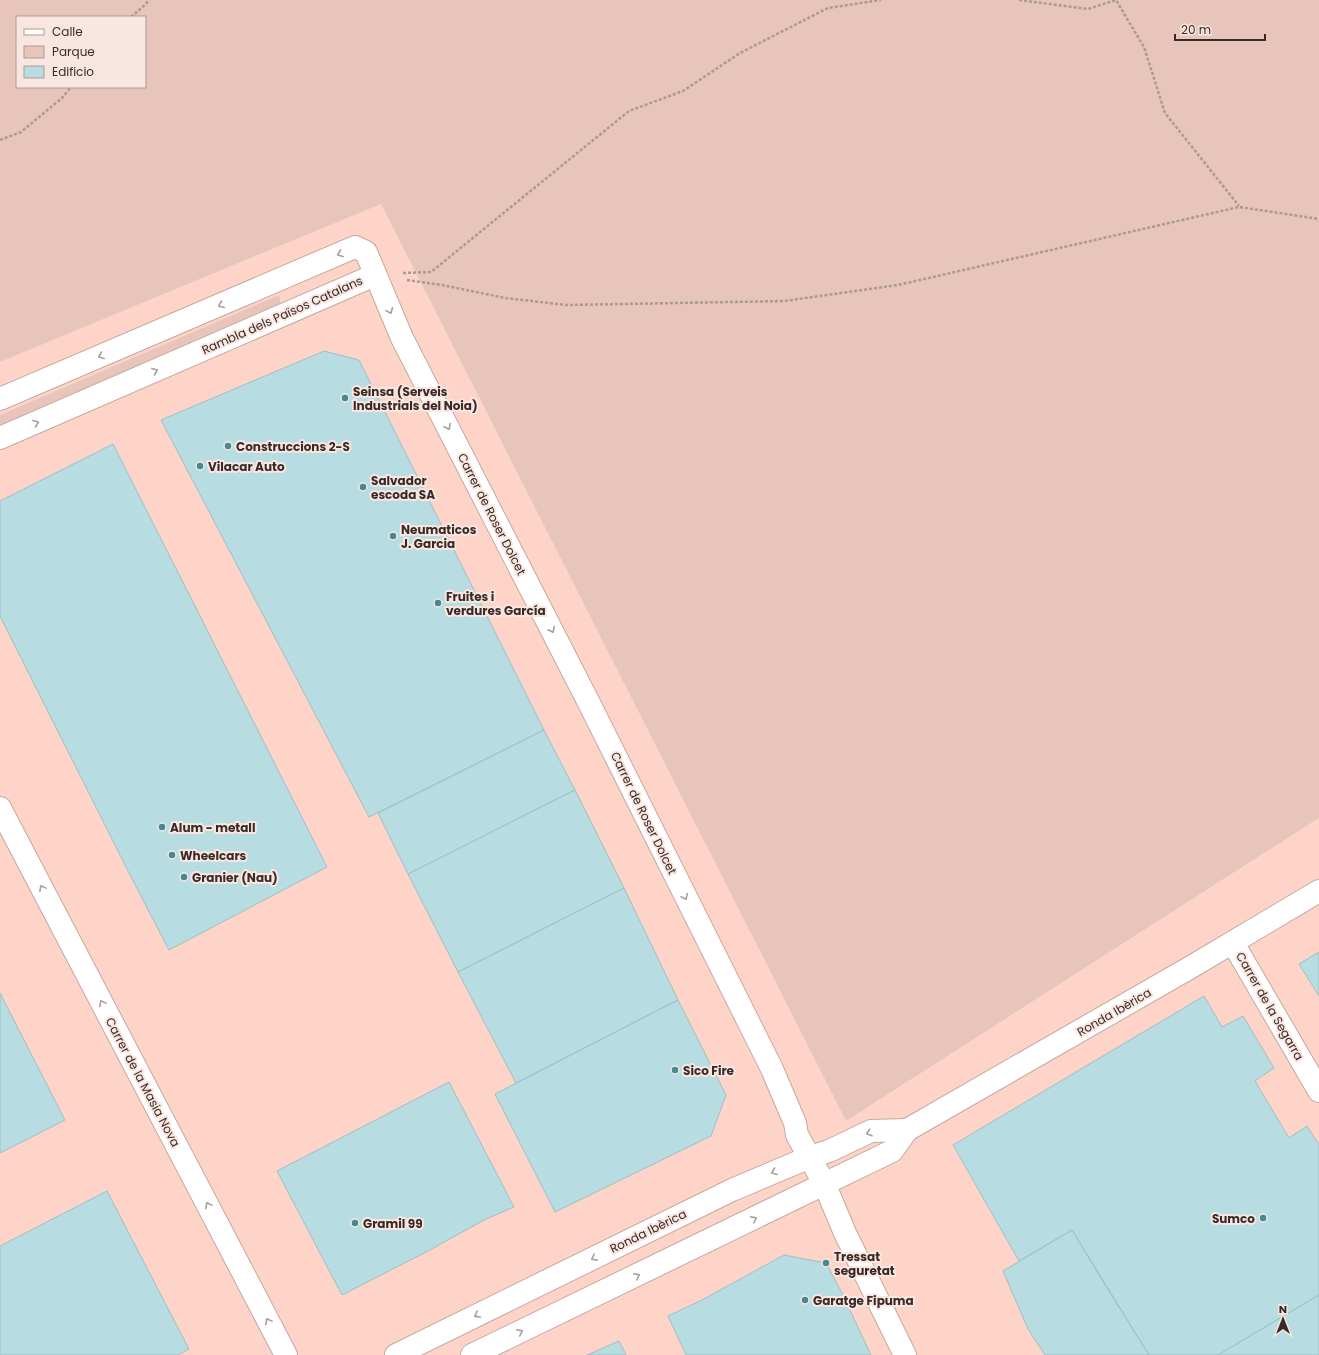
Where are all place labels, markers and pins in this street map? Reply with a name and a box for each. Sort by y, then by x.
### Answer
place label: Seinsa (Serveis Industrials del Noia) [353,383,478,414]
marker: Seinsa (Serveis Industrials del Noia) [340,393,350,403]
place label: Construccions 2-S [236,438,350,455]
marker: Construccions 2-S [223,441,233,451]
place label: Vilacar Auto [208,458,285,475]
marker: Vilacar Auto [195,461,205,471]
place label: Salvador escoda SA [371,472,435,503]
marker: Salvador escoda SA [358,482,368,492]
place label: Neumaticos J. Garcia [401,521,477,552]
marker: Neumaticos J. Garcia [388,531,398,541]
place label: Fruites i verdures García [446,588,546,619]
marker: Fruites i verdures García [433,598,443,608]
place label: Alum - metall [170,819,255,836]
marker: Alum - metall [157,822,167,832]
place label: Wheelcars [180,847,247,864]
marker: Wheelcars [167,850,177,860]
place label: Granier (Nau) [192,869,278,886]
marker: Granier (Nau) [179,872,189,882]
place label: Sico Fire [683,1062,735,1079]
marker: Sico Fire [670,1065,680,1075]
place label: Sumco [1212,1210,1255,1227]
marker: Sumco [1258,1213,1268,1223]
place label: Gramil 99 [363,1215,423,1232]
marker: Gramil 99 [350,1218,360,1228]
place label: Tressat seguretat [834,1248,895,1279]
marker: Tressat seguretat [821,1258,831,1268]
place label: Garatge Fipuma [813,1292,914,1309]
marker: Garatge Fipuma [800,1295,810,1305]

